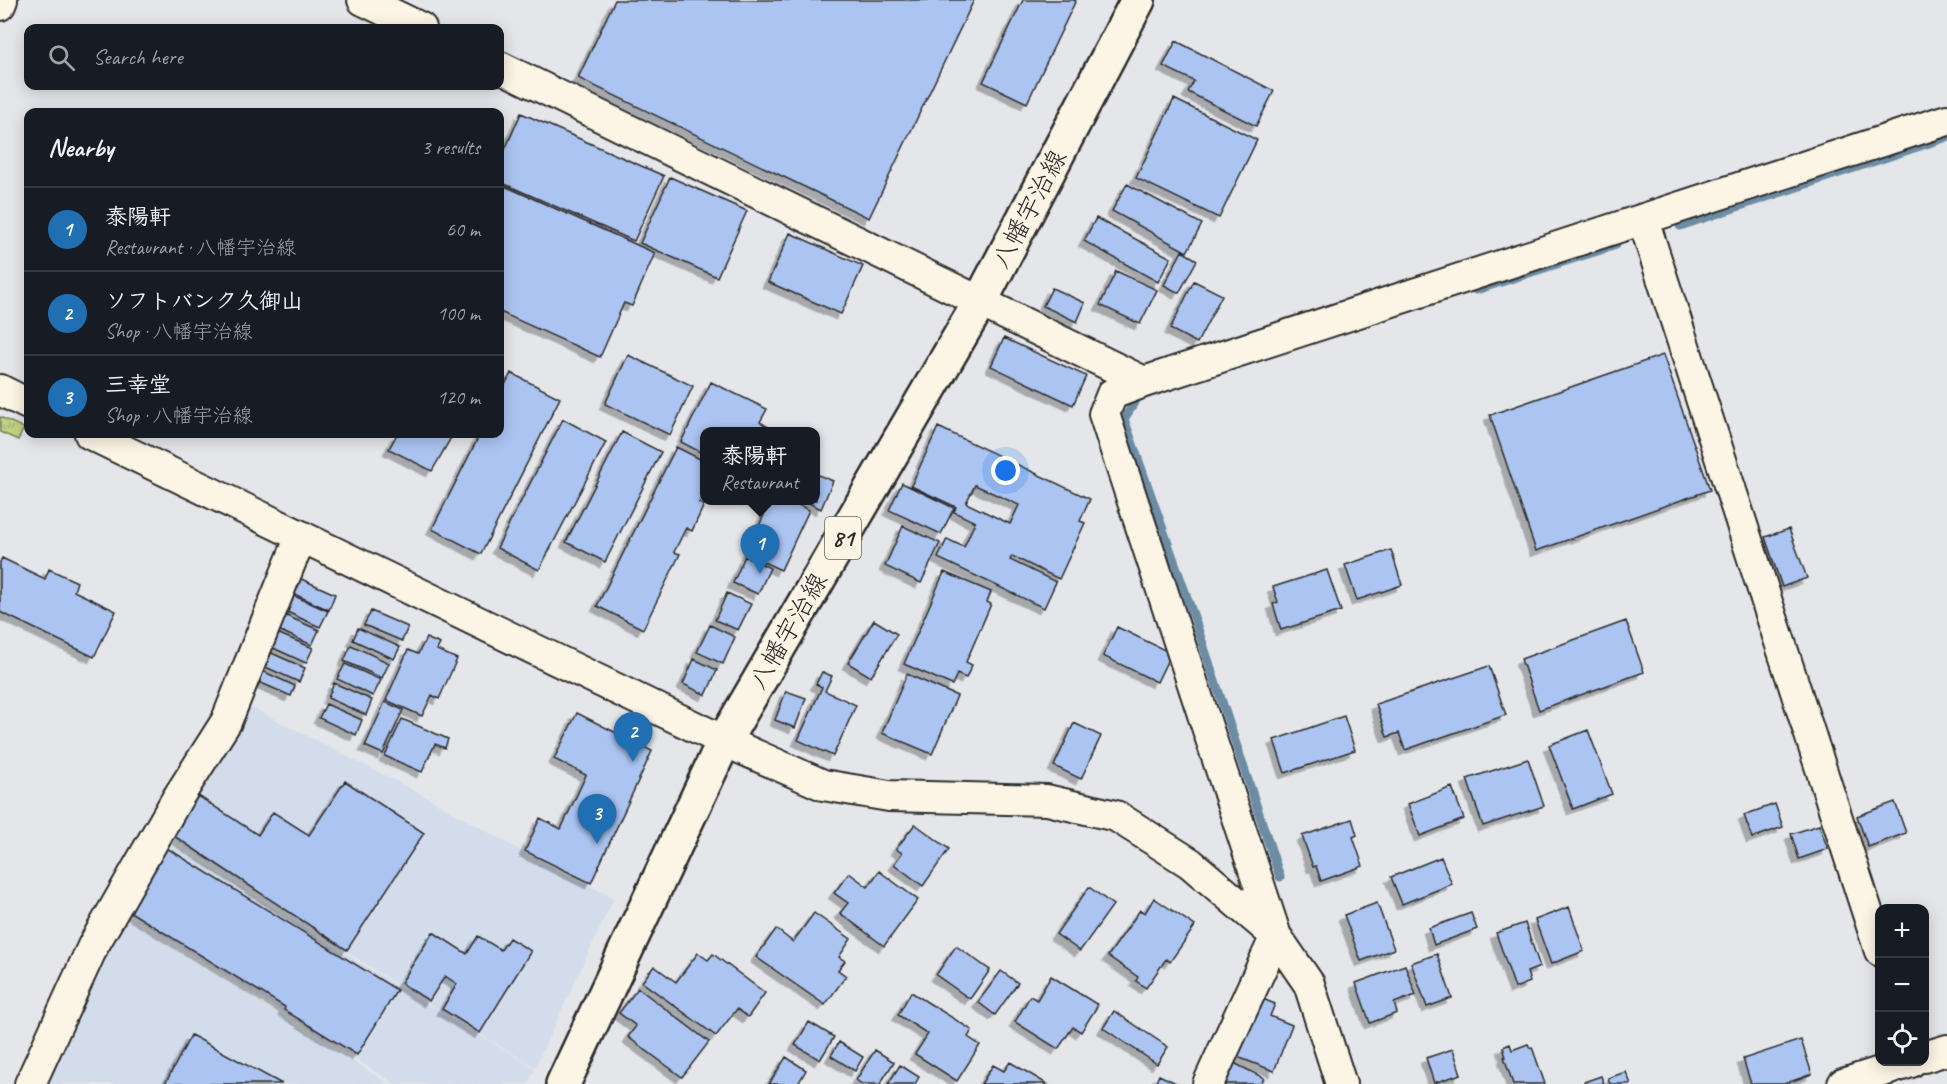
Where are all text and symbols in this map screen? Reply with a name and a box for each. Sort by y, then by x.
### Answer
search box [24,24,504,90]
icon: search [45,41,78,74]
text: Search here [93,43,183,71]
text: Nearby [48,131,113,164]
text: 3 results [421,135,480,160]
street label: 八幡宇治線 [984,144,1074,274]
text: 泰陽軒 [105,203,171,231]
text: 1 [63,217,72,242]
text: 60 m [446,217,480,242]
text: Restaurant · 八幡宇治線 [105,235,296,260]
text: ソフトバンク久御山 [105,287,303,315]
text: 2 [63,301,72,326]
text: 100 m [437,301,480,326]
text: Shop · 八幡宇治線 [105,319,252,344]
text: 三幸堂 [105,371,171,399]
text: 3 [63,385,72,410]
text: 120 m [437,385,480,410]
text: Shop · 八幡宇治線 [105,403,252,428]
popup [700,427,820,505]
text: 泰陽軒 [721,442,787,470]
your location [991,456,1020,485]
text: Restaurant [721,470,799,495]
road number: 81 [825,517,861,559]
pin: 1 [740,524,780,574]
street label: 八幡宇治線 [741,566,835,696]
pin: 2 [614,712,652,762]
pin: 3 [578,794,616,844]
map controls [1875,904,1929,1066]
button: + [1875,904,1929,958]
button: − [1875,958,1929,1012]
button: locate [1875,1012,1929,1066]

